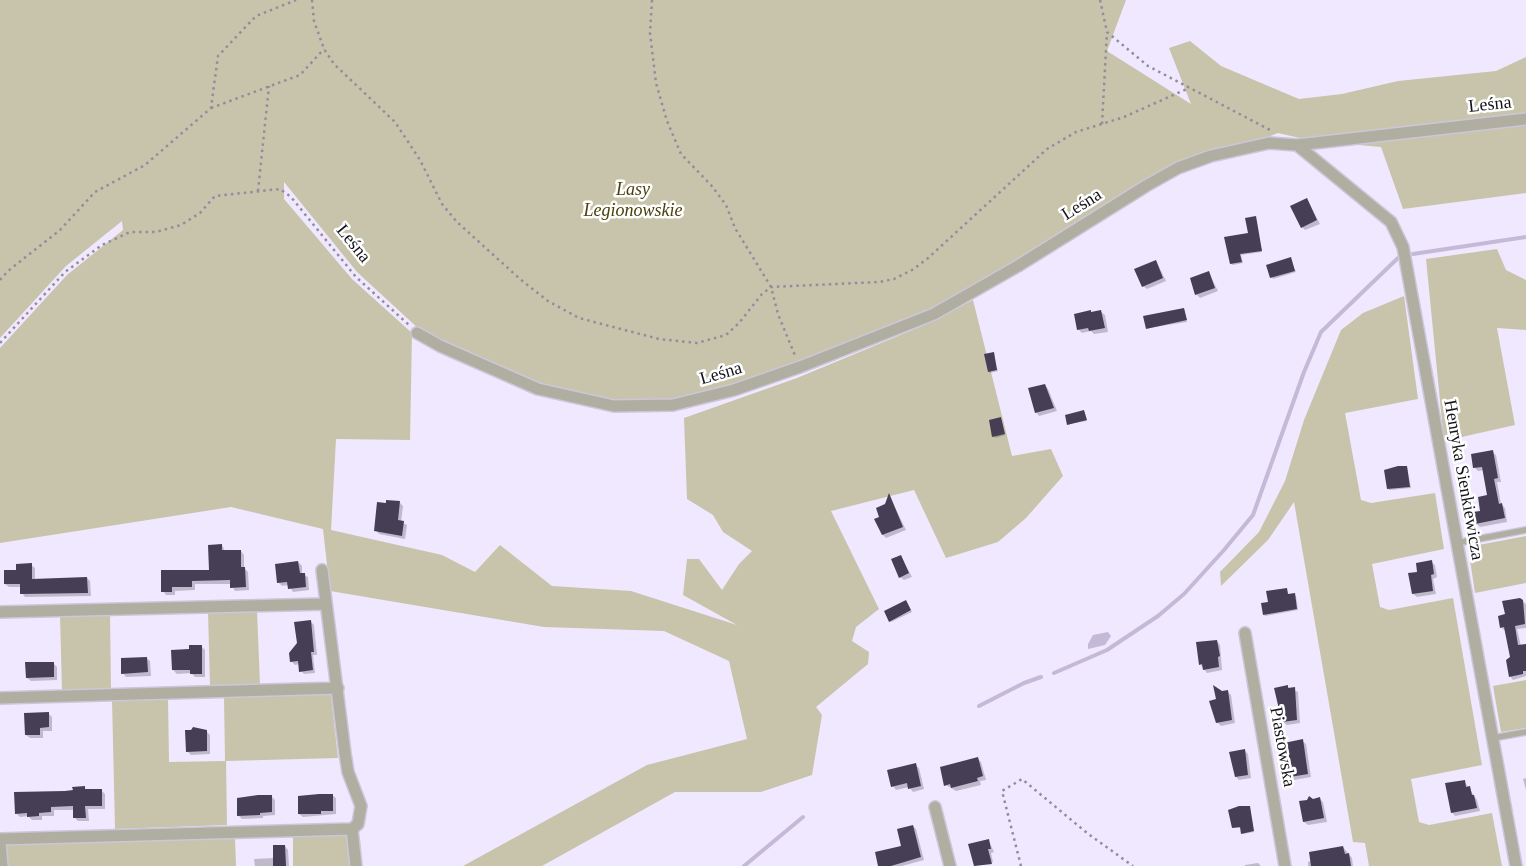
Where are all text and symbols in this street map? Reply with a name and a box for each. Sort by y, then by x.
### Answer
street label: Leśna [1467,92,1513,118]
park label: Lasy Legionowskie [584,179,682,222]
street label: Leśna [1058,184,1106,226]
street label: Leśna [331,221,375,267]
street label: Leśna [697,358,745,390]
street label: Henryka Sienkiewicza [1438,398,1488,562]
street label: Piastowska [1264,705,1300,789]

